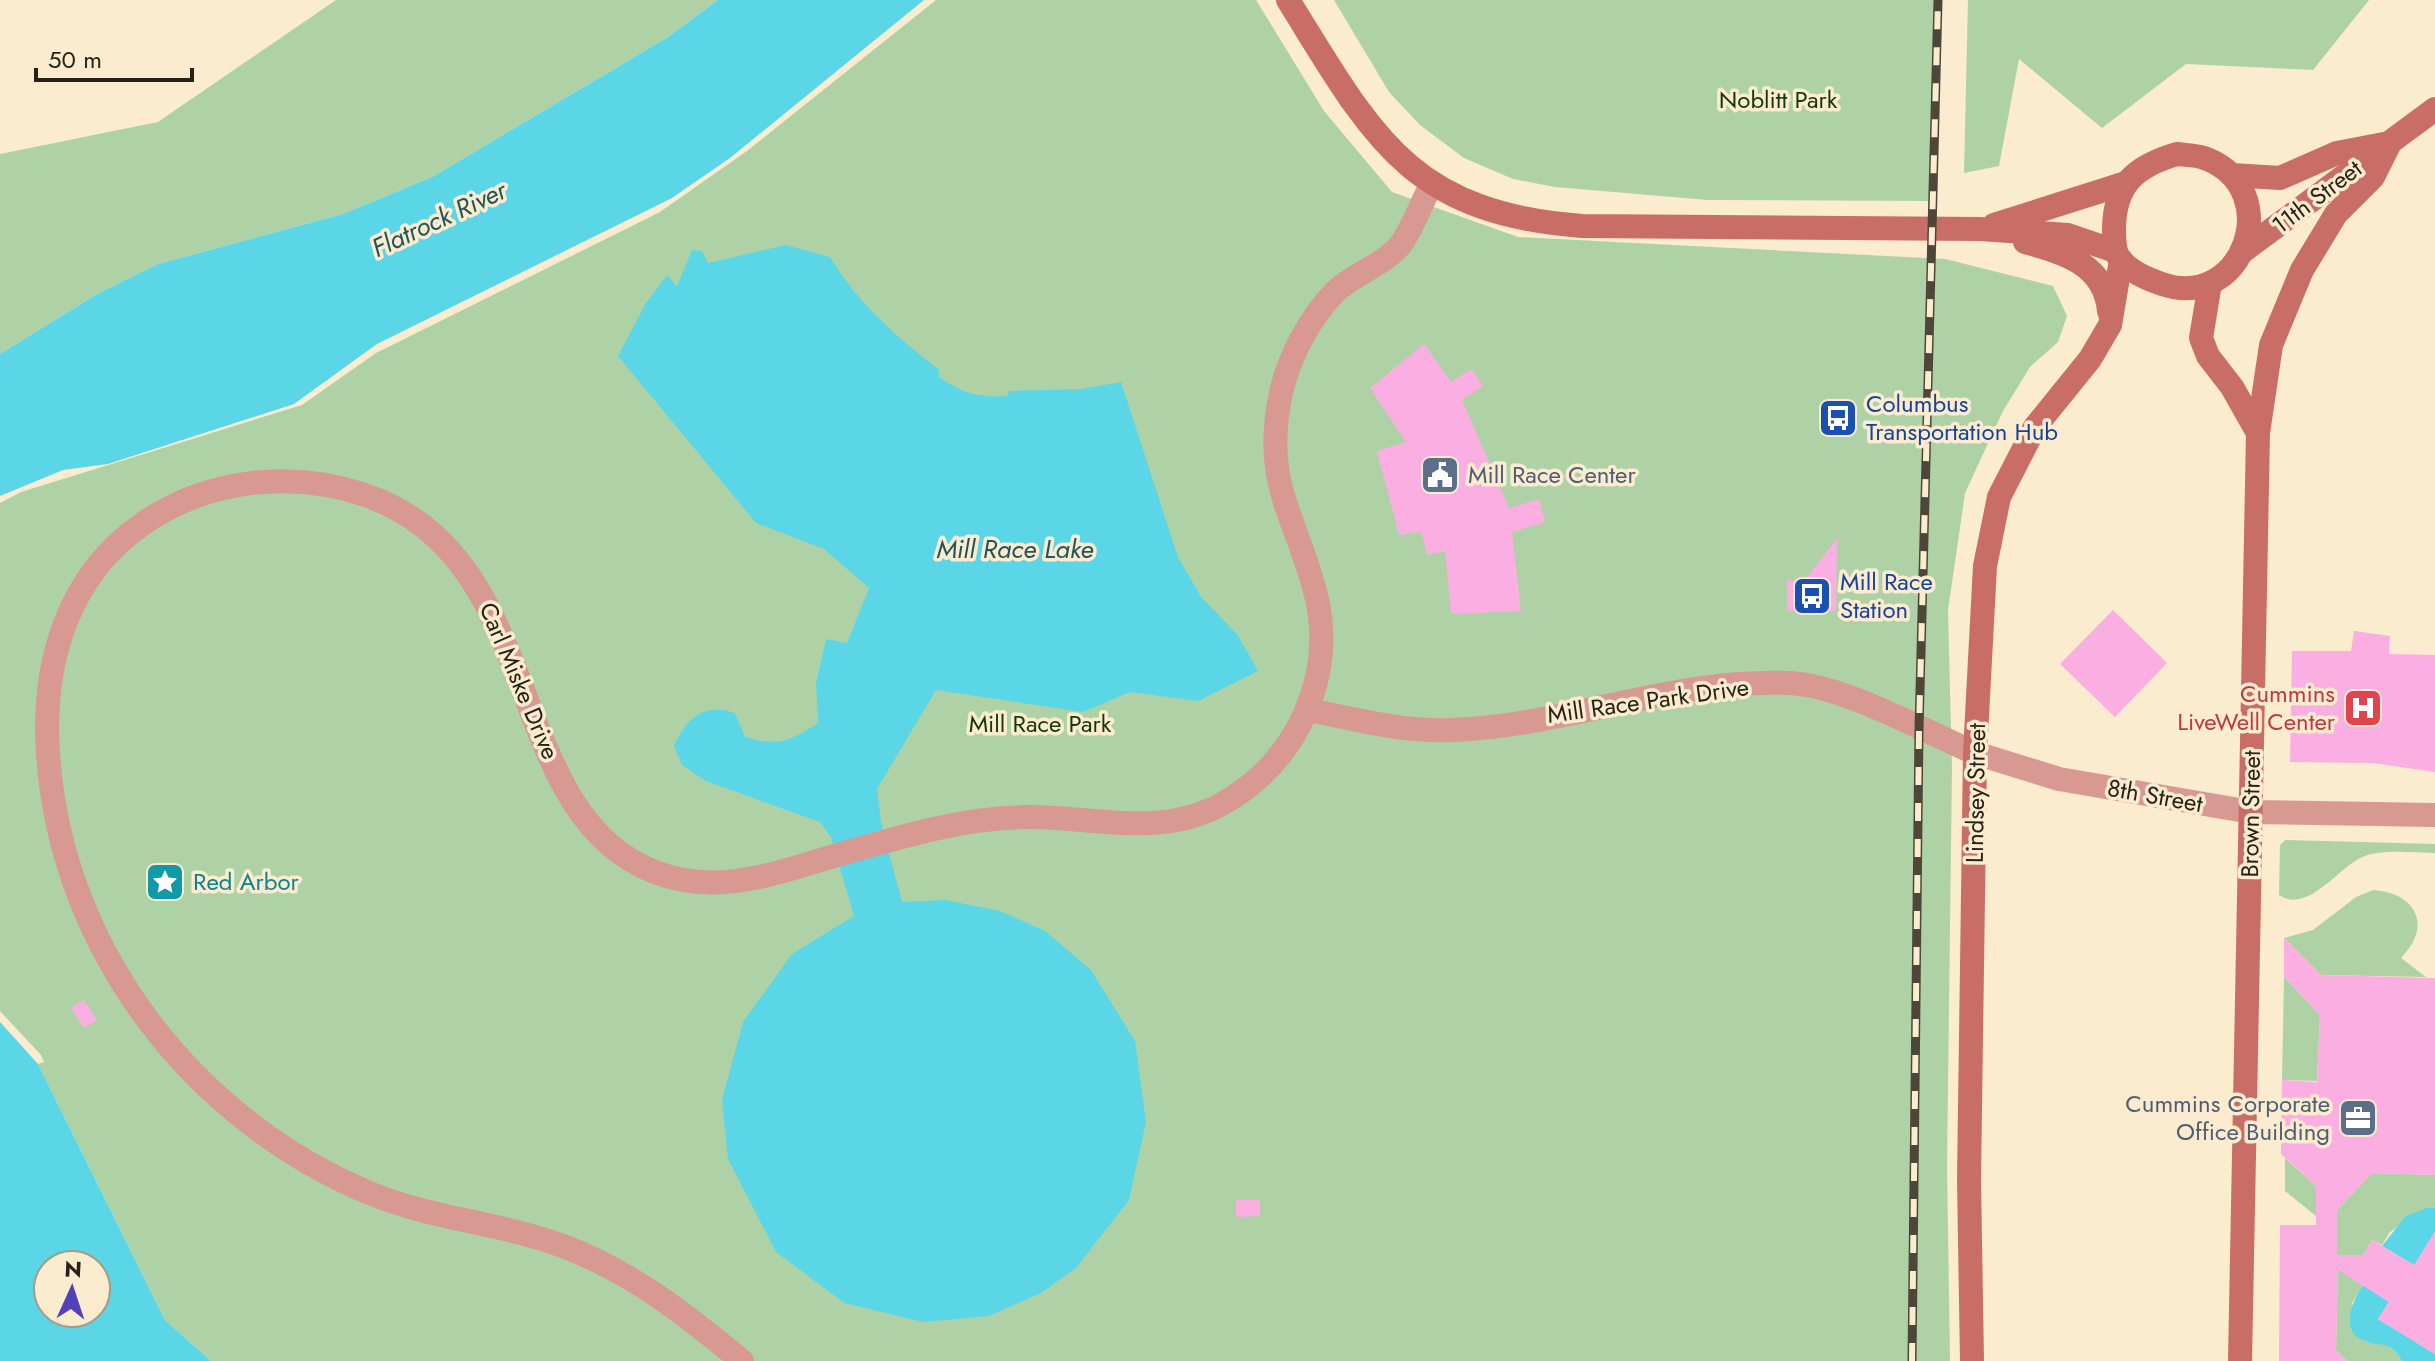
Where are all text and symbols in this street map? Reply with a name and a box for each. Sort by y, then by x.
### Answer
scale bar [36,32,192,82]
text: 50 m [48,42,102,77]
park label: Noblitt Park [1719,82,1838,117]
street label: 11th Street [2264,151,2369,242]
water label: Flatrock River [365,171,514,267]
place label: Columbus Transportation Hub [1866,386,2058,449]
bus stop icon: Columbus Transportation Hub [1817,397,1859,439]
public building icon: Mill Race Center [1419,454,1461,496]
place label: Mill Race Center [1468,457,1636,492]
water label: Mill Race Lake [936,530,1094,568]
place label: Mill Race Station [1840,564,1933,627]
bus stop icon: Mill Race Station [1791,575,1833,617]
street label: Carl Miske Drive [471,597,568,765]
street label: Mill Race Park Drive [1545,669,1751,732]
place label: Cummins LiveWell Center [2177,676,2336,739]
hospital icon: Cummins LiveWell Center [2342,687,2384,729]
park label: Mill Race Park [969,706,1112,741]
street label: Lindsey Street [1957,722,1994,863]
street label: Brown Street [2232,750,2269,878]
street label: 8th Street [2105,770,2206,821]
place icon: Red Arbor [144,861,186,903]
place label: Red Arbor [193,864,300,899]
place label: Cummins Corporate Office Building [2125,1086,2330,1149]
office icon: Cummins Corporate Office Building [2337,1097,2379,1139]
north arrow [32,1249,112,1329]
text: N [63,1253,83,1285]

